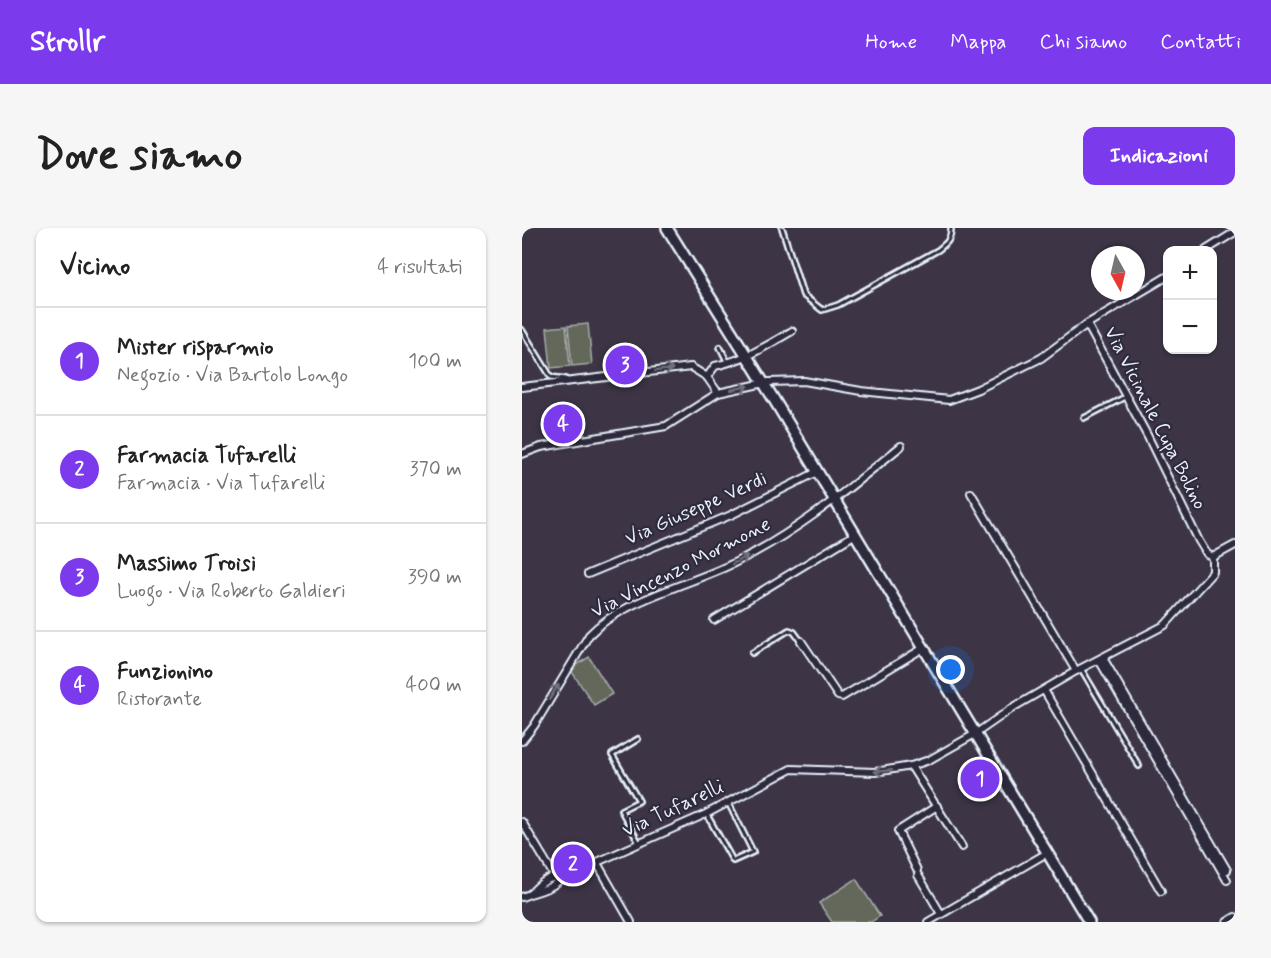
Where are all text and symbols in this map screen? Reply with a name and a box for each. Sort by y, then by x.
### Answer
text: Strollr [30,24,105,61]
text: Home [865,28,917,56]
text: Mappa [950,28,1006,56]
text: Chi siamo [1039,28,1127,56]
text: Contatti [1160,28,1241,56]
button: Indicazioni [1083,127,1235,185]
text: Dove siamo [36,129,242,184]
north arrow [1091,246,1145,300]
map controls [1163,246,1217,354]
button: + [1163,246,1217,300]
text: Vicino [60,250,130,284]
text: 4 risultati [377,254,462,281]
button: − [1163,300,1217,354]
street label: Via Vicinale Cupa Bolino [1097,322,1213,514]
text: Mister risparmio [117,334,273,362]
pin: 3 [606,342,644,388]
text: 1 [75,348,84,375]
text: 100 m [408,348,462,375]
text: Negozio · Via Bartolo Longo [117,362,348,389]
one-way arrow [653,365,673,376]
one-way arrow [731,381,750,393]
pin: 4 [544,402,582,446]
text: Farmacia Tufarelli [117,442,296,470]
text: 2 [75,456,84,483]
text: 370 m [410,456,462,483]
street label: Via Giuseppe Verdi [621,466,771,552]
text: Farmacia · Via Tufarelli [117,470,325,497]
street label: Via Vincenzo Mormone [586,511,776,625]
text: Massimo Troisi [117,550,256,578]
one-way arrow [731,554,749,565]
text: 3 [75,564,84,591]
text: 390 m [408,564,462,591]
text: Luogo · Via Roberto Galdieri [117,578,346,605]
your location [936,655,965,684]
text: Funzionino [117,658,213,686]
text: 4 [74,672,85,699]
text: 400 m [406,672,462,699]
one-way arrow [549,684,561,701]
text: Ristorante [117,686,202,713]
pin: 1 [960,756,1000,802]
one-way arrow [873,766,893,777]
street label: Via Tufarelli [618,774,728,844]
pin: 2 [554,842,592,886]

